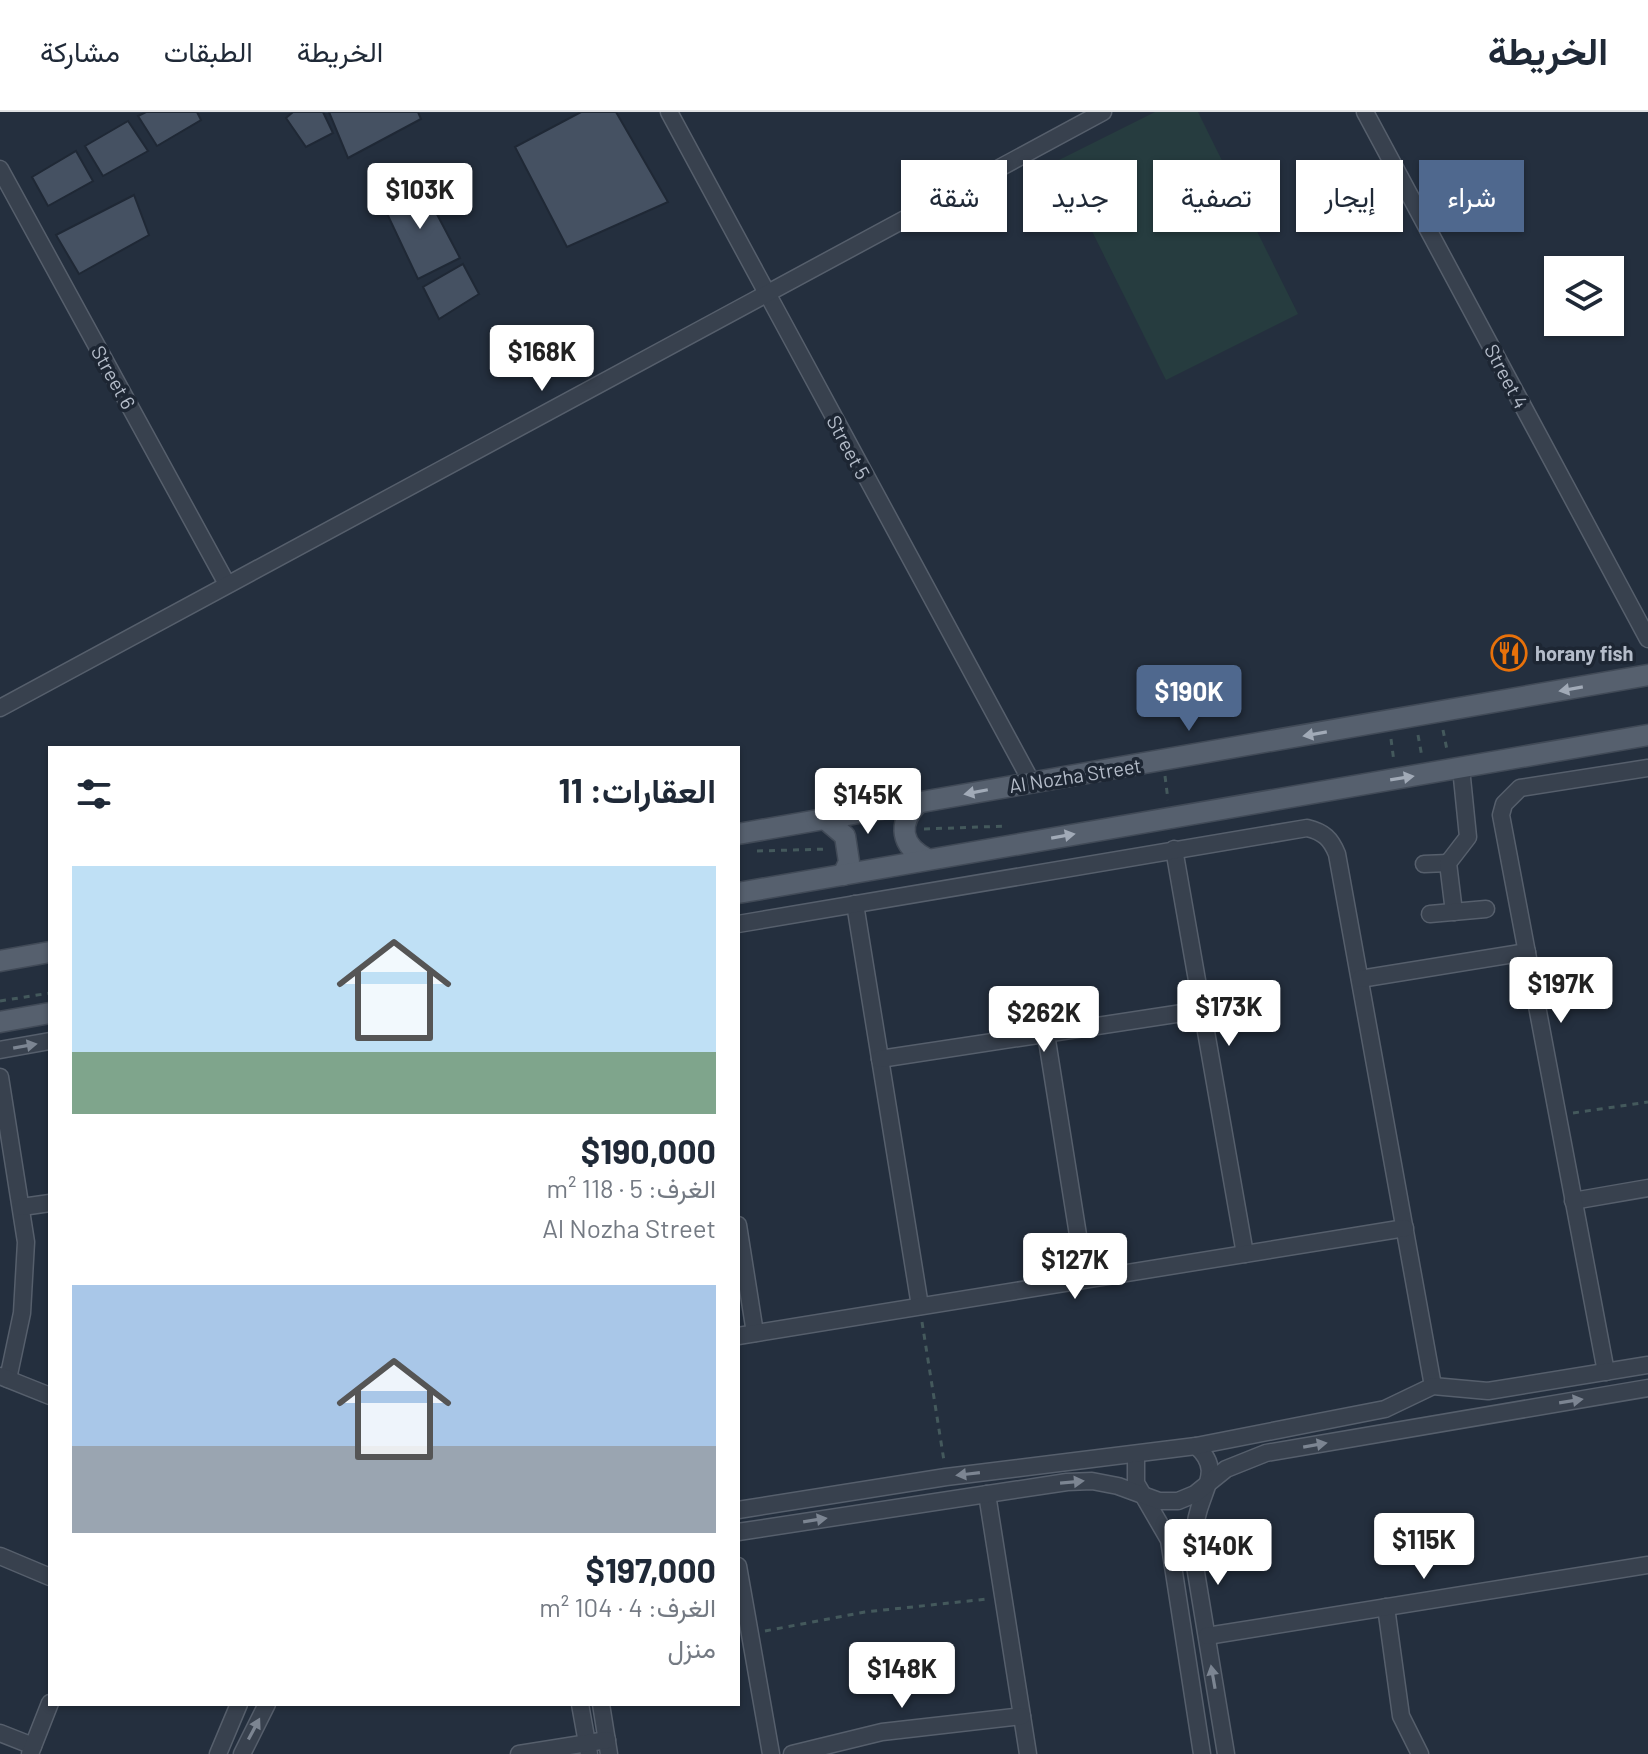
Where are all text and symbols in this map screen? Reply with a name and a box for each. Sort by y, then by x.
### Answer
text: الخريطة [1488,27,1608,73]
text: مشاركة [40,34,120,68]
text: الطبقات [164,34,253,68]
text: الخريطة [297,34,383,68]
chip: شقة [901,160,1007,232]
chip: جديد [1023,160,1137,232]
chip: تصفية [1153,160,1280,232]
chip: إيجار [1296,160,1403,232]
chip: شراء [1419,160,1524,232]
pin: $103K [364,163,476,231]
text: $103K [385,173,455,204]
map controls [1544,256,1624,336]
button: layers [1544,256,1624,336]
pin: $168K [486,325,598,393]
text: $168K [508,335,576,366]
street label: Street 4 [1480,340,1534,412]
street label: Street 6 [87,341,141,413]
street label: Street 5 [822,411,876,483]
restaurant icon: horany fish [1490,634,1528,672]
place label: horany fish [1535,641,1634,665]
pin: $190K [1133,665,1245,733]
text: $190K [1155,675,1223,706]
one-way arrow [1558,684,1583,696]
one-way arrow [1302,728,1327,740]
street label: Al Nozha Street [1007,753,1143,797]
pin: $145K [812,768,924,836]
text: العقارات: 11 [559,769,716,810]
one-way arrow [1390,771,1415,783]
icon: filters [72,772,116,816]
text: $145K [833,778,903,809]
one-way arrow [963,786,988,798]
one-way arrow [1051,830,1076,842]
icon: home [322,918,466,1062]
pin: $197K [1505,957,1617,1025]
text: $197K [1527,967,1595,998]
pin: $173K [1173,980,1285,1048]
pin: $262K [988,986,1100,1054]
text: $173K [1195,990,1263,1021]
text: $262K [1007,996,1081,1027]
one-way arrow [13,1039,38,1051]
text: $190,000 [581,1130,716,1171]
text: الغرف: 5 · 118 m² [547,1172,716,1203]
text: Al Nozha Street [542,1212,716,1243]
pin: $127K [1019,1233,1131,1301]
text: $127K [1041,1243,1109,1274]
icon: home [322,1337,466,1481]
one-way arrow [1559,1394,1584,1406]
one-way arrow [1302,1438,1327,1450]
one-way arrow [955,1468,980,1481]
one-way arrow [1060,1475,1085,1488]
one-way arrow [803,1513,828,1526]
pin: $115K [1368,1513,1480,1581]
pin: $140K [1162,1519,1274,1587]
text: $115K [1392,1523,1456,1554]
text: $140K [1183,1529,1253,1560]
text: $197,000 [586,1549,716,1590]
text: الغرف: 4 · 104 m² [539,1591,716,1622]
text: منزل [667,1632,716,1663]
pin: $148K [846,1642,958,1710]
text: $148K [867,1652,937,1683]
one-way arrow [1207,1664,1219,1689]
one-way arrow [247,1717,260,1740]

